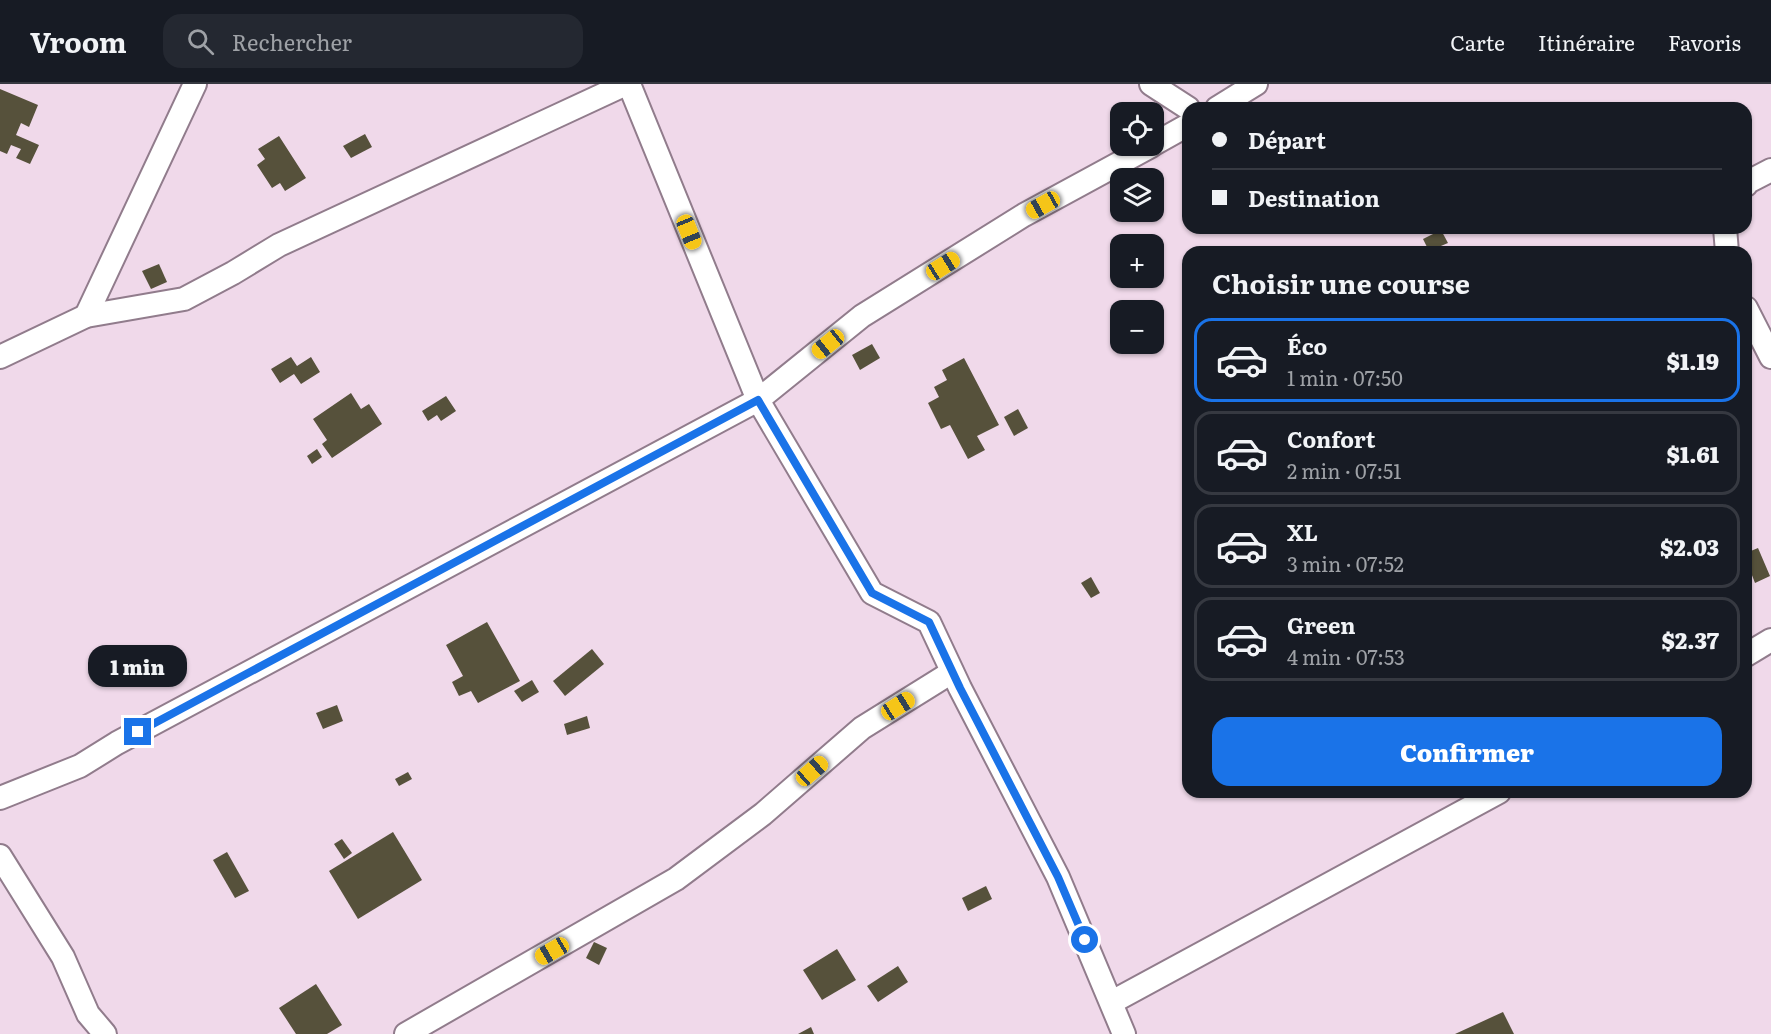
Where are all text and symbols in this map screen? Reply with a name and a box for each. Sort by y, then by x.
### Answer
search box [163,14,583,68]
text: Vroom [30,20,127,62]
icon: search [184,25,217,58]
text: Rechercher [232,25,352,58]
text: Carte [1450,26,1505,57]
text: Itinéraire [1538,26,1635,57]
text: Favoris [1668,26,1741,57]
map controls [1110,102,1164,354]
button: locate [1110,102,1164,156]
text: Départ [1248,123,1326,156]
button: layers [1110,168,1164,222]
text: Destination [1248,181,1380,214]
car [1023,188,1063,222]
car [674,212,704,252]
button: + [1110,234,1164,288]
car [923,249,963,283]
text: Choisir une course [1212,262,1470,302]
button: − [1110,300,1164,354]
car [808,326,848,362]
text: Éco [1287,329,1327,362]
icon: car [1215,333,1269,387]
text: $1.19 [1667,344,1719,377]
text: 1 min · 07:50 [1287,362,1403,392]
text: Confort [1287,422,1375,455]
icon: car [1215,426,1269,480]
text: $1.61 [1666,437,1719,470]
text: 2 min · 07:51 [1287,455,1401,485]
text: XL [1287,515,1318,548]
icon: car [1215,519,1269,573]
text: $2.03 [1660,530,1719,563]
text: 3 min · 07:52 [1287,548,1404,578]
text: Green [1287,608,1356,641]
icon: car [1215,612,1269,666]
text: $2.37 [1661,623,1719,656]
text: 4 min · 07:53 [1287,641,1405,671]
callout: 1 min [88,645,188,687]
text: 1 min [110,651,165,681]
car [878,689,918,723]
button: Confirmer [1212,717,1722,786]
route end [124,718,151,745]
car [793,752,831,790]
route start [1071,926,1098,953]
car [532,934,572,968]

